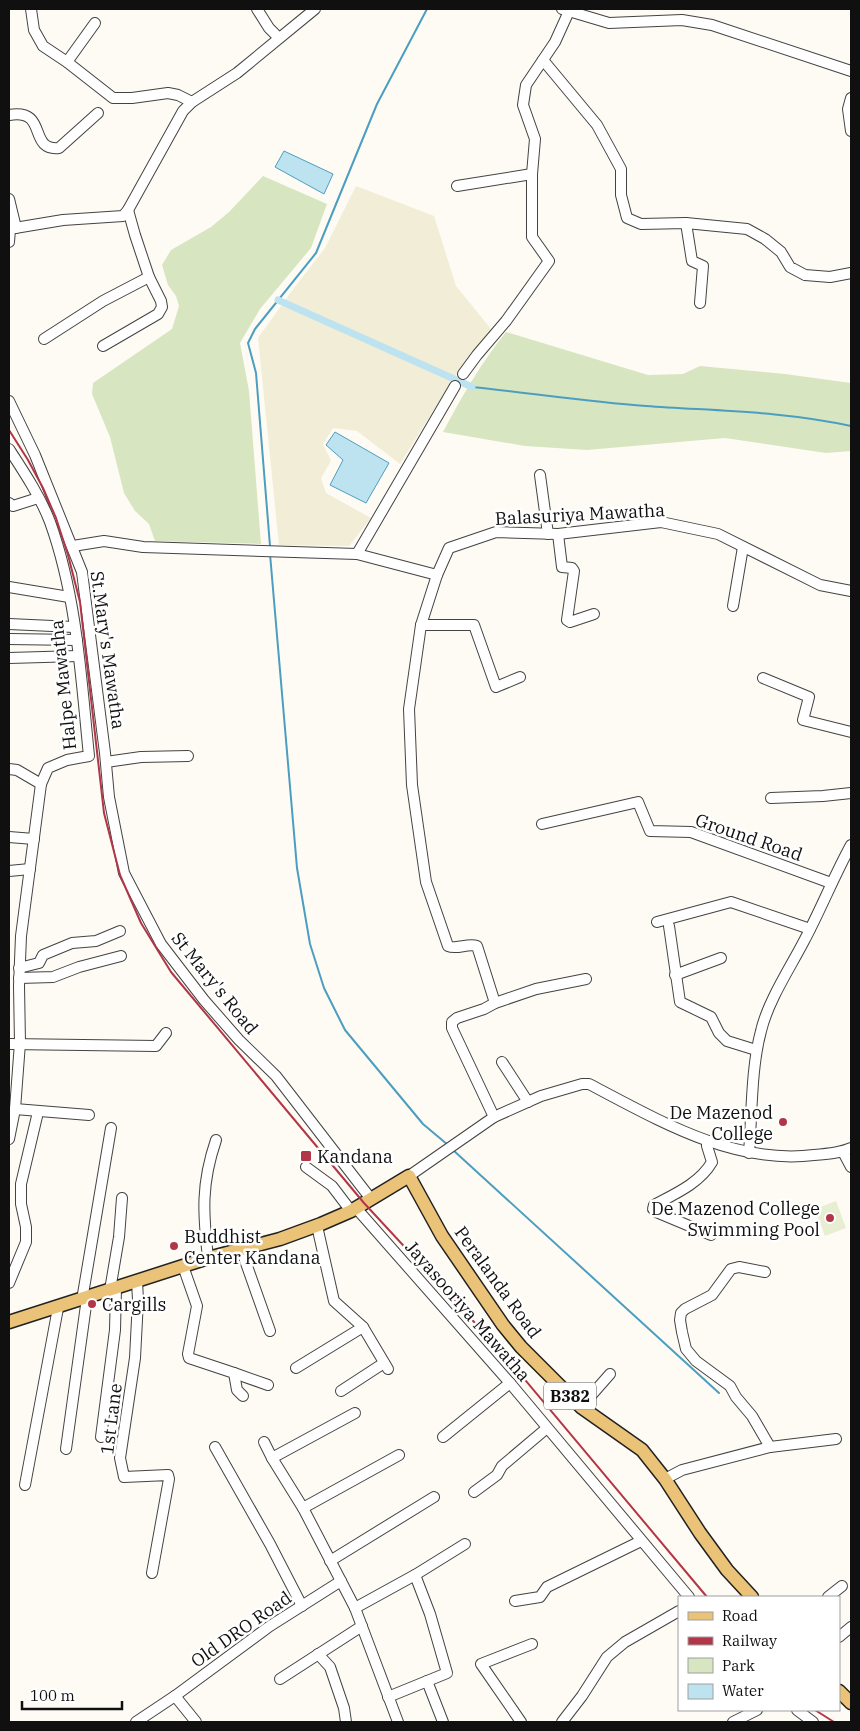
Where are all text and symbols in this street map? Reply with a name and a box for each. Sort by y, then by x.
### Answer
street label: Balasuriya Mawatha [494,498,666,530]
street label: St.Mary's Mawatha [86,569,131,731]
street label: Halpe Mawatha [45,619,81,751]
street label: Ground Road [692,808,806,866]
street label: St Mary's Road [167,927,263,1039]
place label: De Mazenod College [670,1101,773,1145]
marker: De Mazenod College [777,1116,789,1128]
place label: Kandana [317,1145,393,1168]
marker: Kandana [299,1149,313,1163]
place label: De Mazenod College Swimming Pool [651,1197,820,1241]
marker: De Mazenod College Swimming Pool [824,1212,836,1224]
street label: Peralanda Road [450,1221,546,1343]
place label: Buddhist Center Kandana [184,1225,321,1269]
street label: Jayasooriya Mawatha [400,1236,536,1386]
marker: Buddhist Center Kandana [168,1240,180,1252]
place label: Cargills [102,1293,166,1316]
marker: Cargills [86,1298,98,1310]
street label: 1st Lane [95,1382,127,1456]
road number: B382 [544,1382,596,1410]
street label: Old DRO Road [186,1586,296,1672]
legend [678,1596,840,1711]
text: Road [722,1606,758,1625]
text: Railway [722,1631,777,1650]
text: Park [722,1656,755,1675]
scale bar [22,1678,122,1710]
text: Water [722,1681,764,1700]
text: 100 m [30,1686,75,1705]

